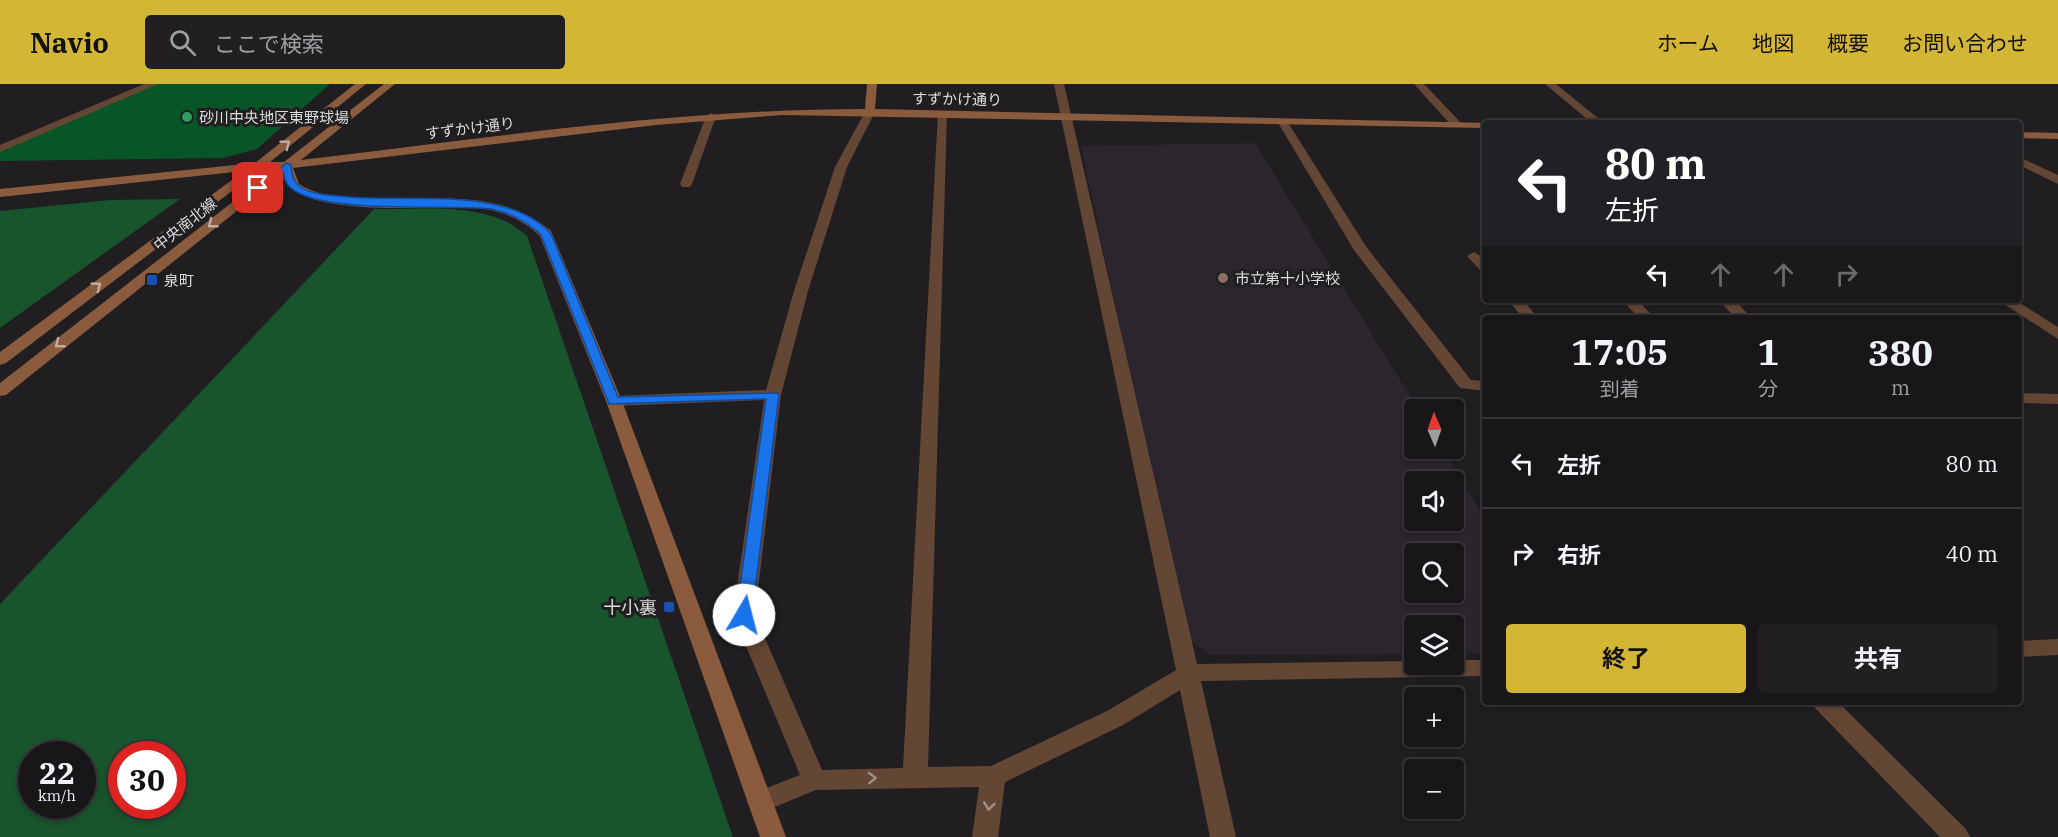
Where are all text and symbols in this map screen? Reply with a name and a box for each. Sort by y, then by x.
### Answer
search box [145,15,565,69]
text: Navio [30,24,109,61]
icon: search [166,26,199,59]
text: ここで検索 [214,29,324,58]
text: ホーム [1657,29,1719,57]
text: 地図 [1752,29,1794,57]
text: 概要 [1827,29,1869,57]
text: お問い合わせ [1902,29,2028,57]
street label: すずかけ通り [912,89,1002,109]
place label: 砂川中央地区東野球場 [199,108,349,127]
marker: 砂川中央地区東野球場 [180,110,194,124]
street label: すずかけ通り [424,113,516,143]
text: 80 m [1605,136,1706,191]
one-way arrow [280,140,291,151]
icon: left [1506,144,1584,222]
pin [232,162,283,213]
icon: arrive [241,171,274,204]
text: 左折 [1605,192,1659,227]
street label: 中央南北線 [150,193,220,255]
one-way arrow [208,216,219,227]
icon: left [1641,258,1674,291]
icon: ahead [1704,258,1737,291]
icon: ahead [1767,258,1800,291]
icon: right [1830,258,1863,291]
place label: 市立第十小学校 [1235,269,1340,288]
place label: 泉町 [164,271,194,290]
marker: 市立第十小学校 [1216,271,1230,285]
marker: 泉町 [145,273,159,287]
one-way arrow [90,283,101,294]
text: 17:05 [1571,328,1668,375]
text: 1 [1757,328,1779,375]
text: 380 [1868,329,1933,376]
one-way arrow [54,337,65,348]
text: m [1891,374,1910,401]
text: 到着 [1600,375,1640,402]
text: 分 [1758,375,1778,402]
north arrow [1404,399,1464,459]
map controls [1404,399,1464,819]
icon: left [1506,447,1539,480]
text: 80 m [1946,449,1998,478]
text: 左折 [1557,450,1601,479]
button: sound [1404,471,1464,531]
icon: right [1506,537,1539,570]
text: 40 m [1946,539,1998,568]
text: 右折 [1557,540,1601,569]
button: search [1404,543,1464,603]
position arrow [712,583,776,647]
place label: 十小裏 [603,596,657,619]
marker: 十小裏 [662,600,676,614]
button: layers [1404,615,1464,675]
button: 終了 [1506,624,1746,693]
button: 共有 [1758,624,1998,693]
button: + [1404,687,1464,747]
speed limit sign: 30 [108,741,186,819]
text: 22 [39,753,75,792]
button: − [1404,759,1464,819]
one-way arrow [868,772,877,784]
text: km/h [38,786,76,805]
one-way arrow [983,802,995,811]

